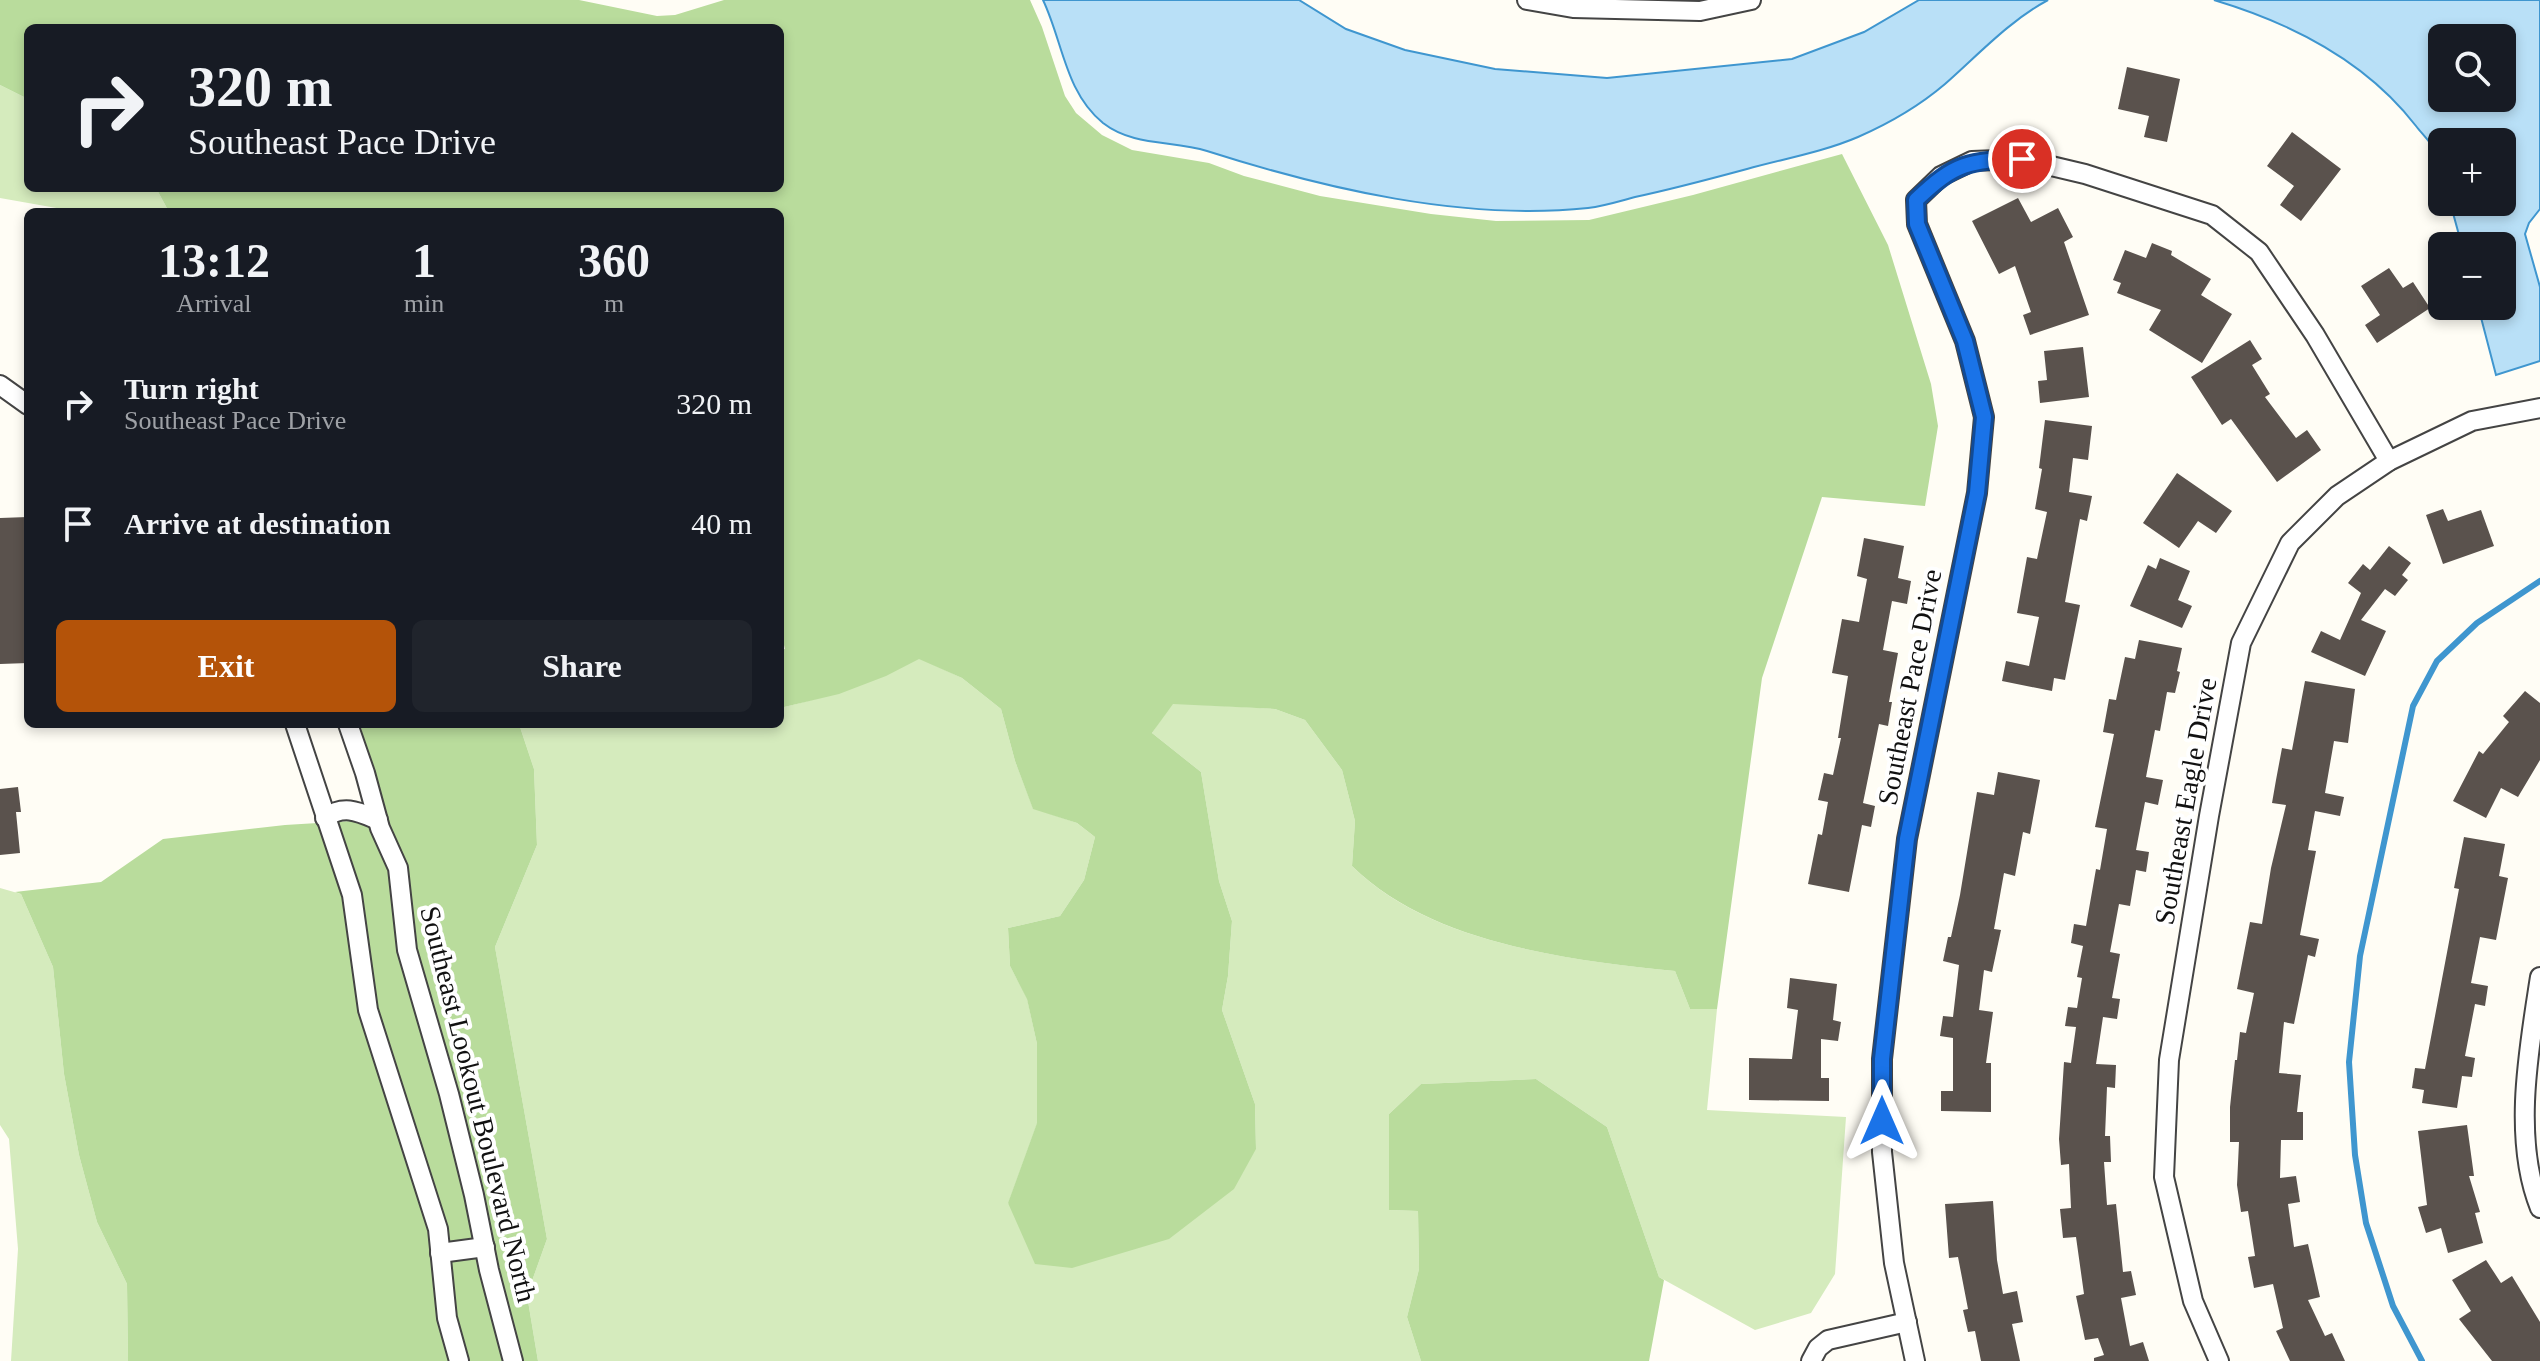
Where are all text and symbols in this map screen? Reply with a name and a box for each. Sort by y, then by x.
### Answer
map controls [2428,24,2516,320]
button: search [2428,24,2516,112]
icon: right [56,56,160,160]
text: 320 m [188,56,333,118]
text: Southeast Pace Drive [188,122,496,162]
pin [1988,125,2056,193]
button: + [2428,128,2516,216]
icon: arrive [2000,137,2044,181]
button: − [2428,232,2516,320]
text: 13:12 [158,234,270,287]
text: 1 [412,234,436,287]
text: 360 [578,234,650,287]
text: Arrival [176,289,251,318]
text: min [404,289,444,318]
text: m [604,289,624,318]
text: Turn right [124,372,259,405]
icon: right [56,382,100,426]
text: 320 m [676,387,752,420]
text: Southeast Pace Drive [124,406,346,435]
icon: arrive [56,502,100,546]
text: Arrive at destination [124,507,391,540]
text: 40 m [691,507,752,540]
street label: Southeast Pace Drive [1871,567,1948,808]
button: Exit [56,620,396,712]
button: Share [412,620,752,712]
street label: Southeast Eagle Drive [2148,675,2222,927]
street label: Southeast Lookout Boulevard North [414,903,543,1305]
position arrow [1840,1079,1924,1163]

